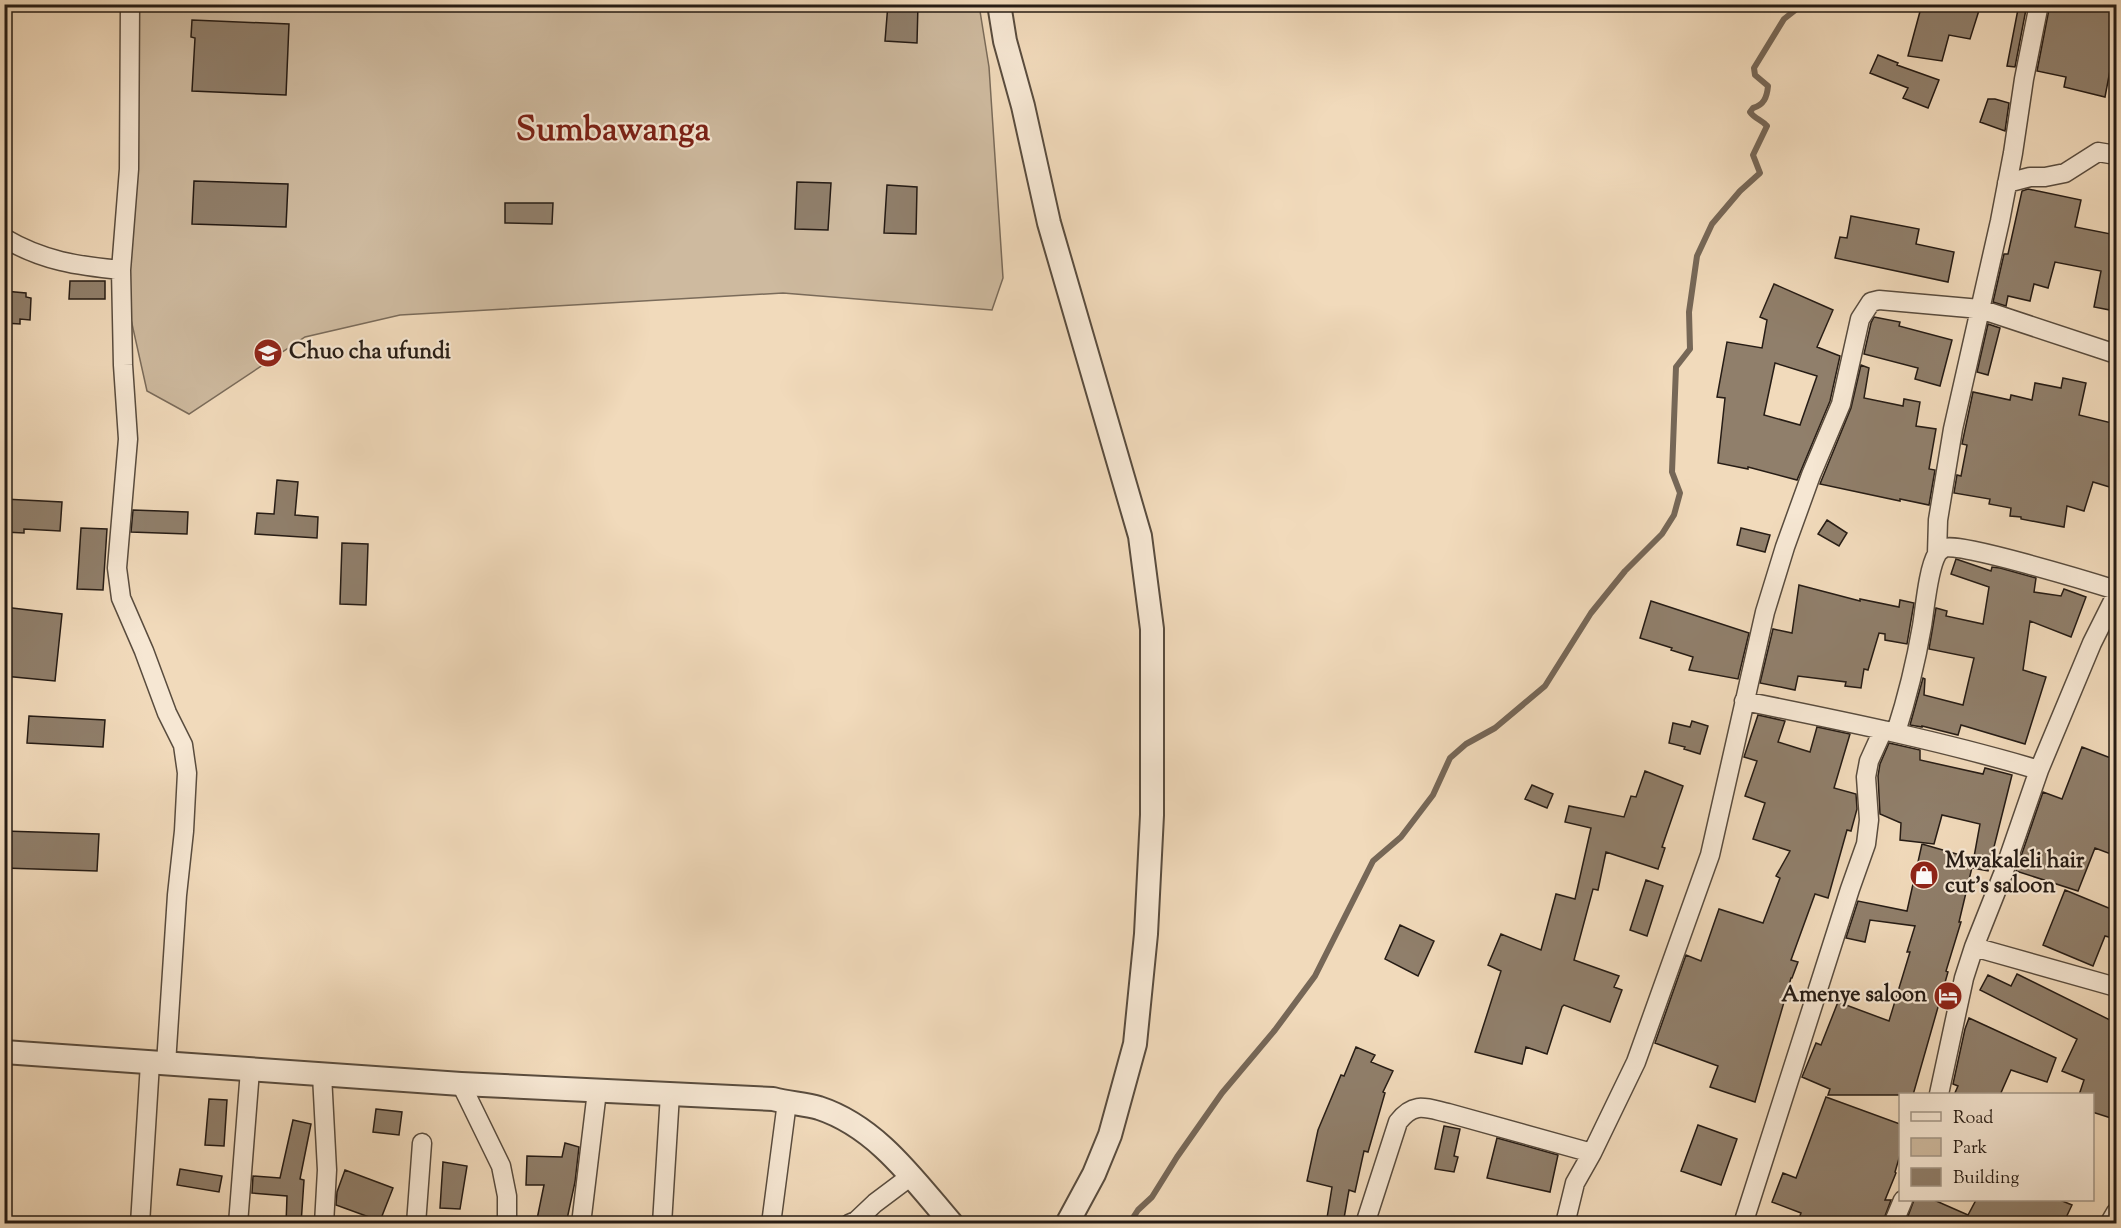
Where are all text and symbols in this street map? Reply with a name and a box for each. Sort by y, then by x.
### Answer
district label: Sumbawanga [516,107,711,156]
school or university icon: Chuo cha ufundi [252,337,284,369]
place label: Chuo cha ufundi [289,337,452,369]
place label: Mwakaleli hair cut's saloon [1945,846,2085,903]
shop icon: Mwakaleli hair cut's saloon [1908,859,1940,891]
place label: Amenye saloon [1781,980,1927,1012]
hotel icon: Amenye saloon [1932,980,1964,1012]
legend [1899,1093,2094,1201]
text: Road [1953,1106,1993,1132]
text: Park [1953,1136,1988,1162]
text: Building [1953,1166,2019,1192]

